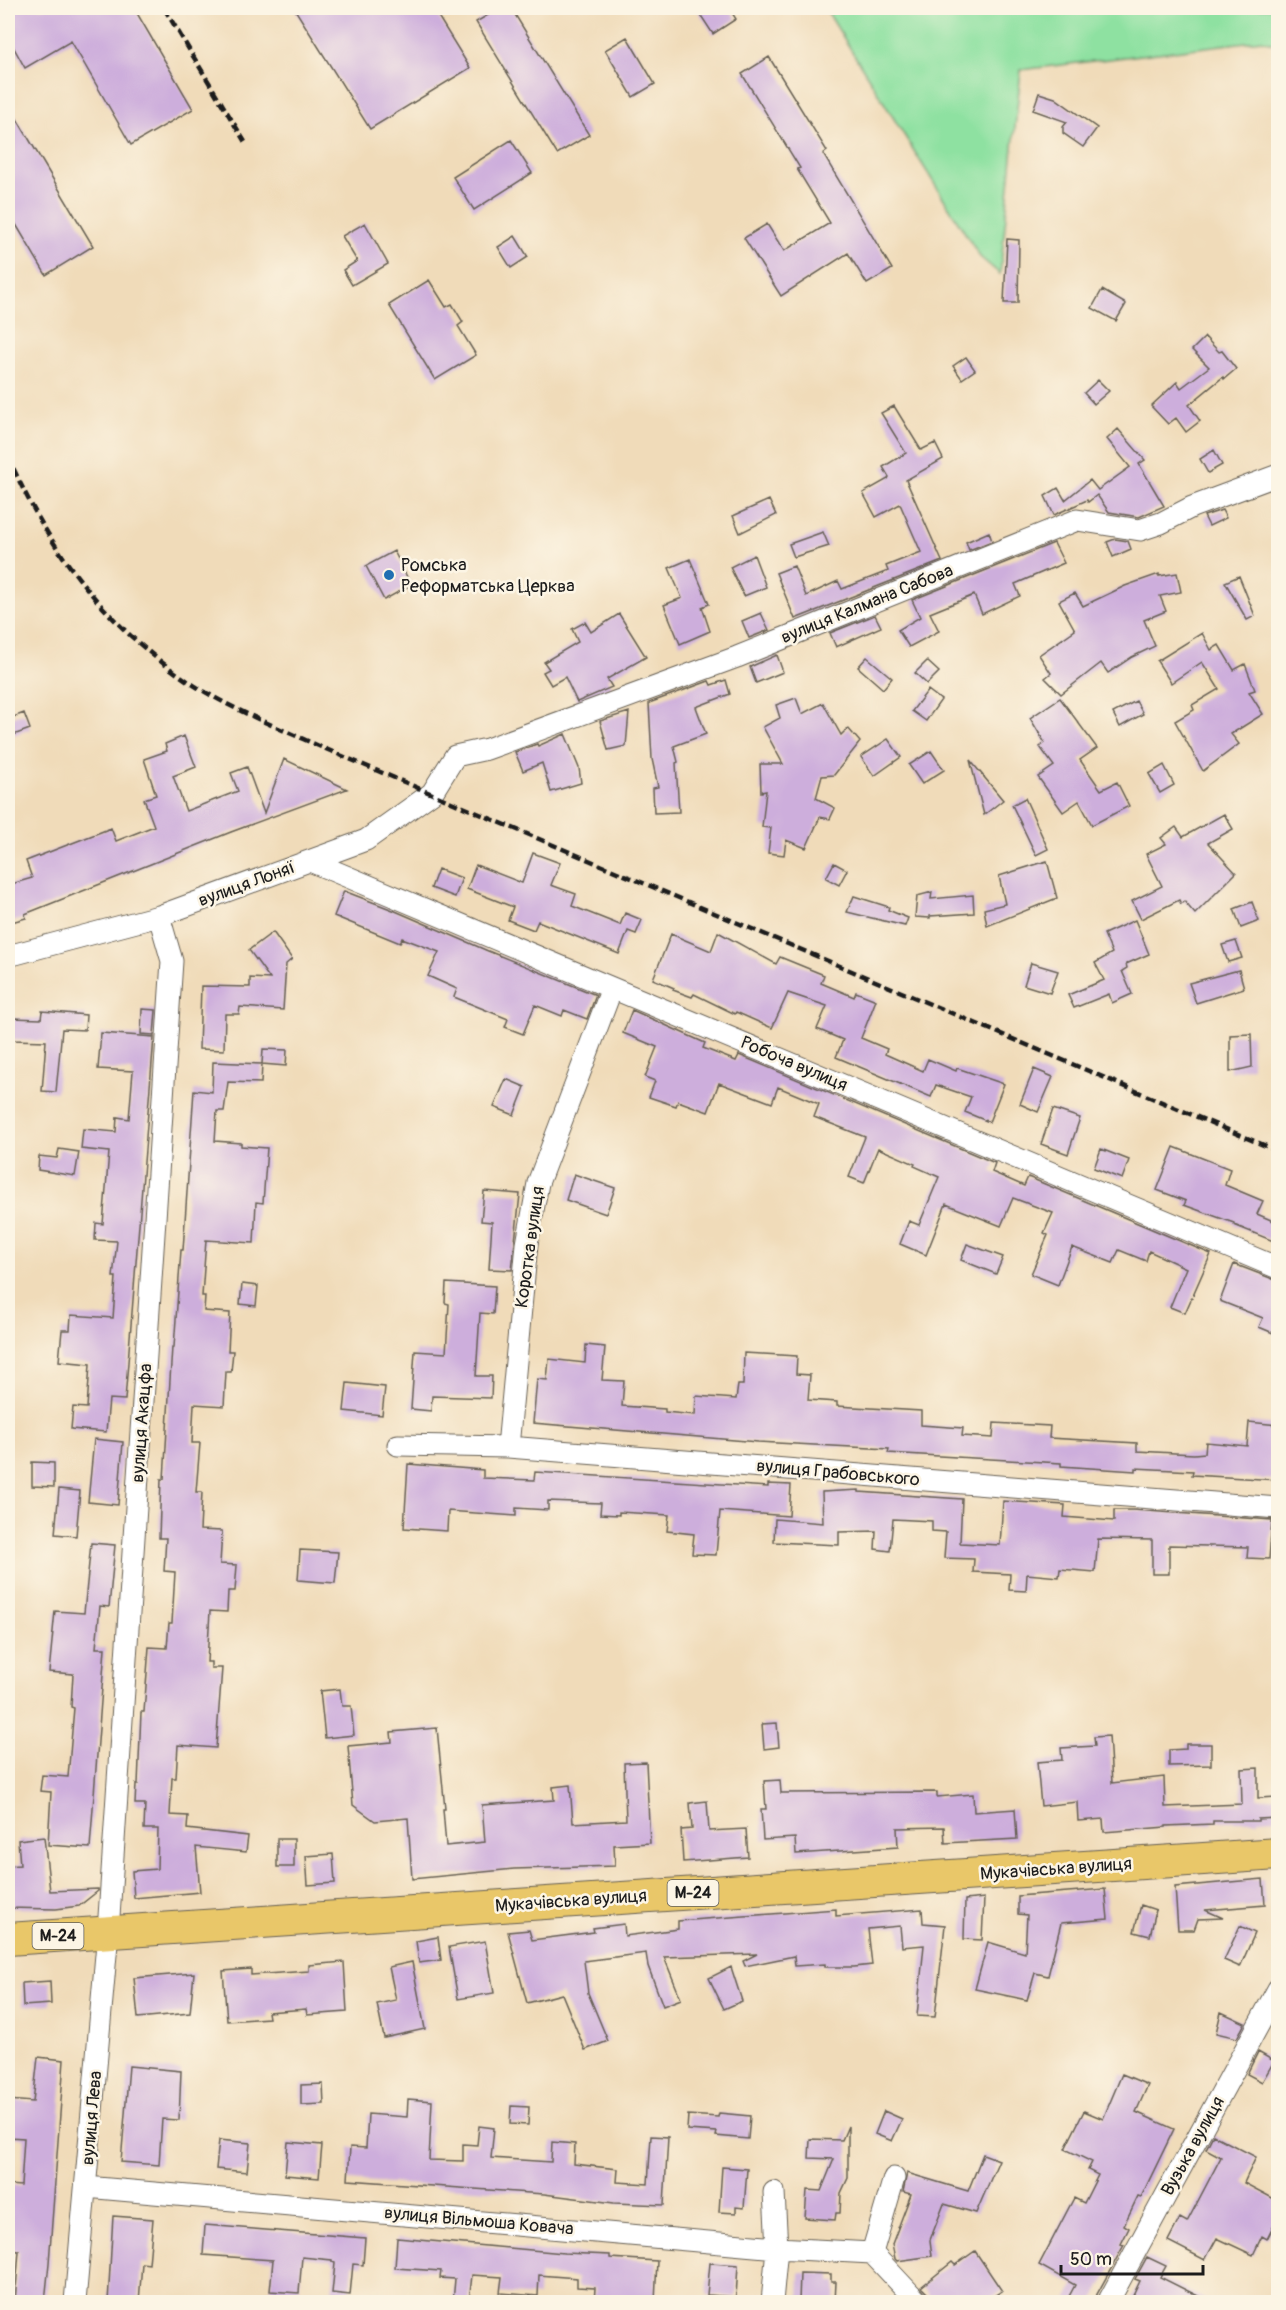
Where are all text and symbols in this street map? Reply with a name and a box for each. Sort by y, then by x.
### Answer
place label: Ромська Реформатська Церква [401,554,575,598]
street label: вулиця Калмана Сабова [778,559,956,649]
marker: Ромська Реформатська Церква [382,568,396,582]
street label: вулиця Лоняї [195,856,299,912]
street label: Робоча вулиця [737,1031,851,1097]
street label: Коротка вулиця [510,1185,550,1309]
street label: вулиця Акацфа [126,1363,158,1483]
street label: вулиця Грабовського [755,1454,921,1492]
street label: Мукачівська вулиця [979,1852,1133,1886]
road number: М-24 [668,1880,718,1906]
street label: Мукачівська вулиця [494,1884,648,1918]
road number: М-24 [32,1923,84,1949]
street label: вулиця Лева [76,2070,108,2166]
street label: Вузька вулиця [1156,2092,1230,2200]
street label: вулиця Вільмоша Ковача [383,2201,575,2241]
scale bar [1061,2238,1204,2276]
text: 50 m [1070,2248,1112,2271]

